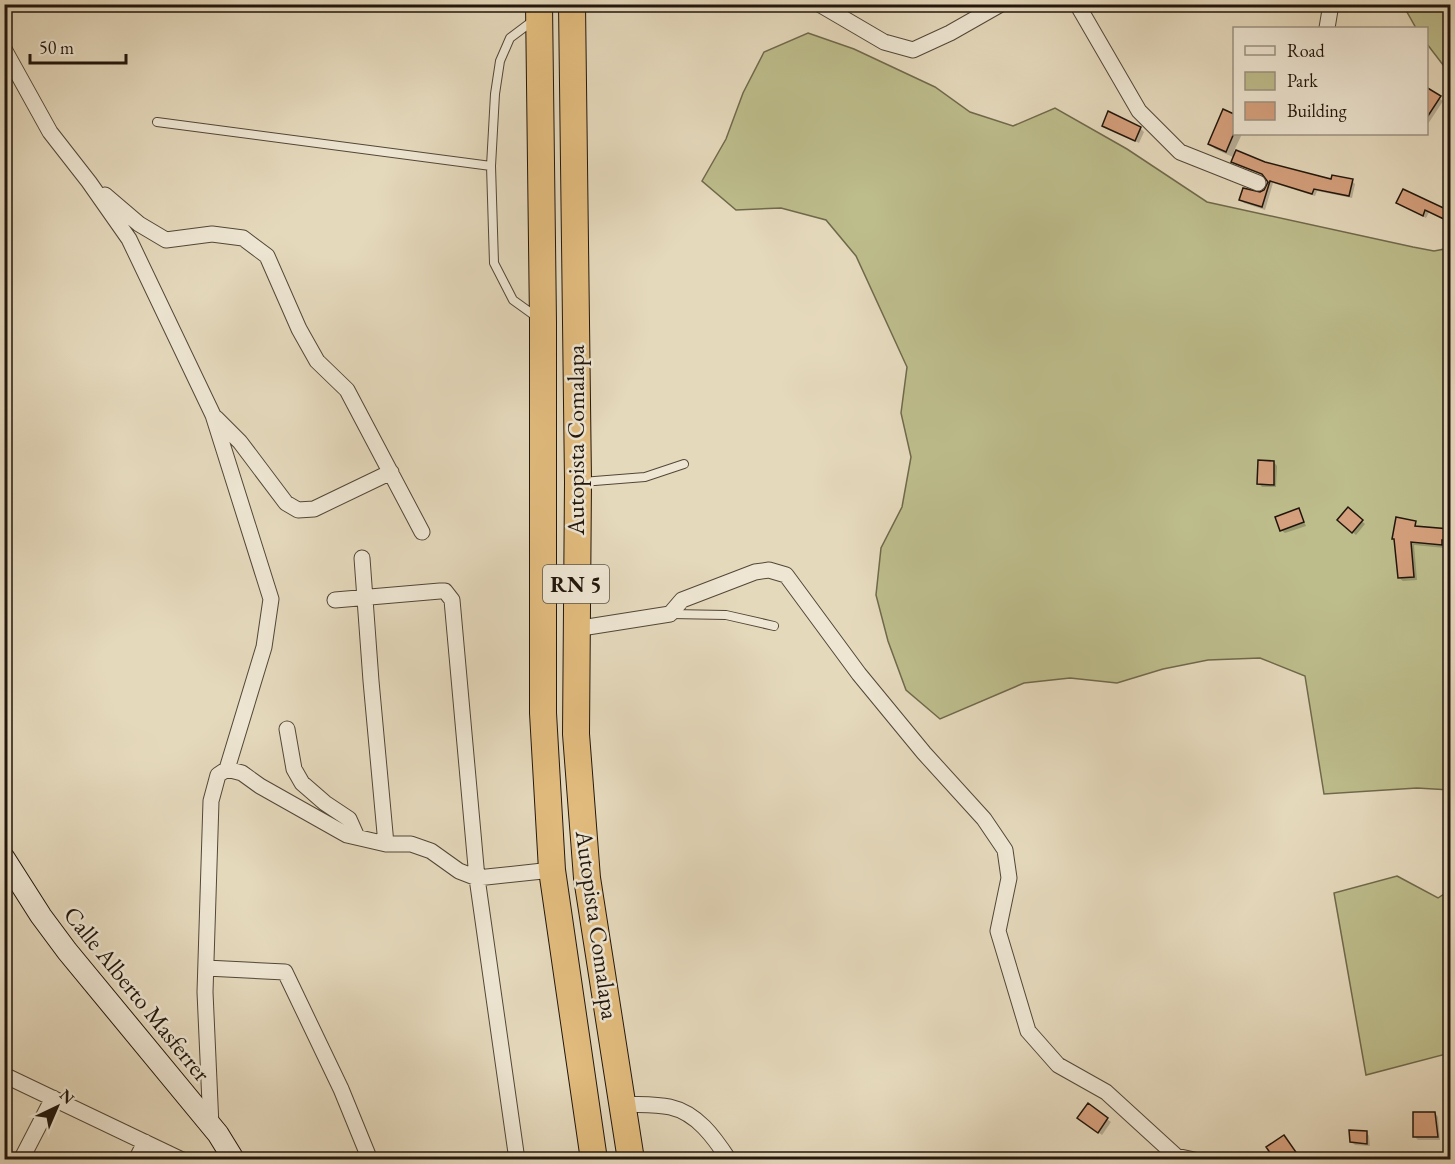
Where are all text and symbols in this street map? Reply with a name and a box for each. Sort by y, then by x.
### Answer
scale bar [30,27,126,65]
legend [1233,27,1428,135]
text: 50 m [39,36,74,59]
text: Road [1287,39,1326,62]
text: Park [1287,69,1318,92]
text: Building [1287,99,1347,122]
street label: Autopista Comalapa [560,344,591,536]
road number: RN 5 [543,565,609,603]
street label: Autopista Comalapa [569,827,626,1022]
street label: Calle Alberto Masferrer [57,900,218,1088]
north arrow [27,1077,87,1137]
text: N [55,1085,79,1109]

